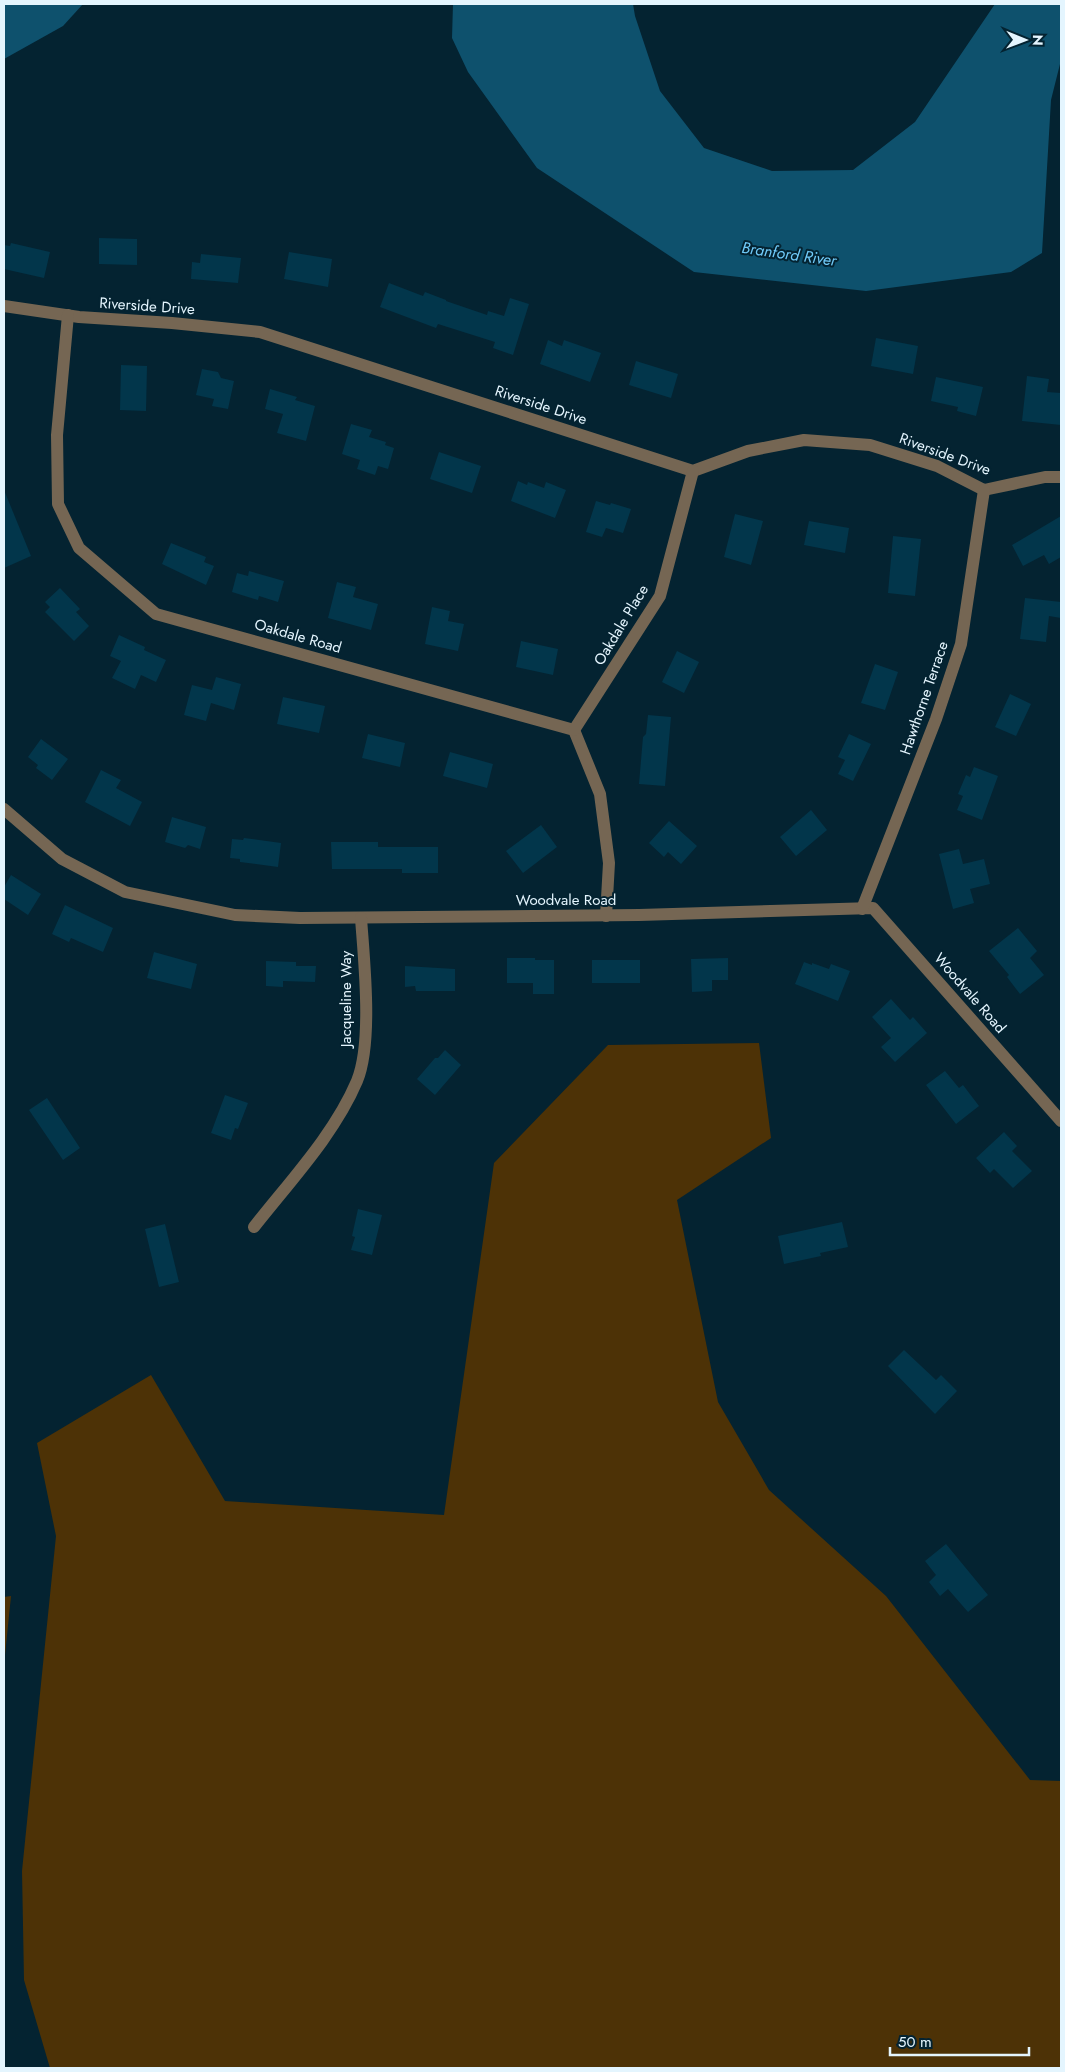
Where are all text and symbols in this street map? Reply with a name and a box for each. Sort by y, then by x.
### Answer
north arrow [1000,15,1050,65]
text: N [1028,34,1048,46]
water label: Branford River [740,236,840,272]
street label: Riverside Drive [99,292,196,320]
street label: Riverside Drive [492,380,590,430]
street label: Riverside Drive [896,427,994,481]
street label: Oakdale Place [588,580,654,670]
street label: Oakdale Road [252,613,344,659]
street label: Hawthorne Terrace [894,638,954,758]
street label: Woodvale Road [516,889,616,911]
street label: Woodvale Road [929,948,1011,1038]
street label: Jacqueline Way [335,950,357,1049]
scale bar [890,2024,1029,2056]
text: 50 m [898,2031,932,2053]

